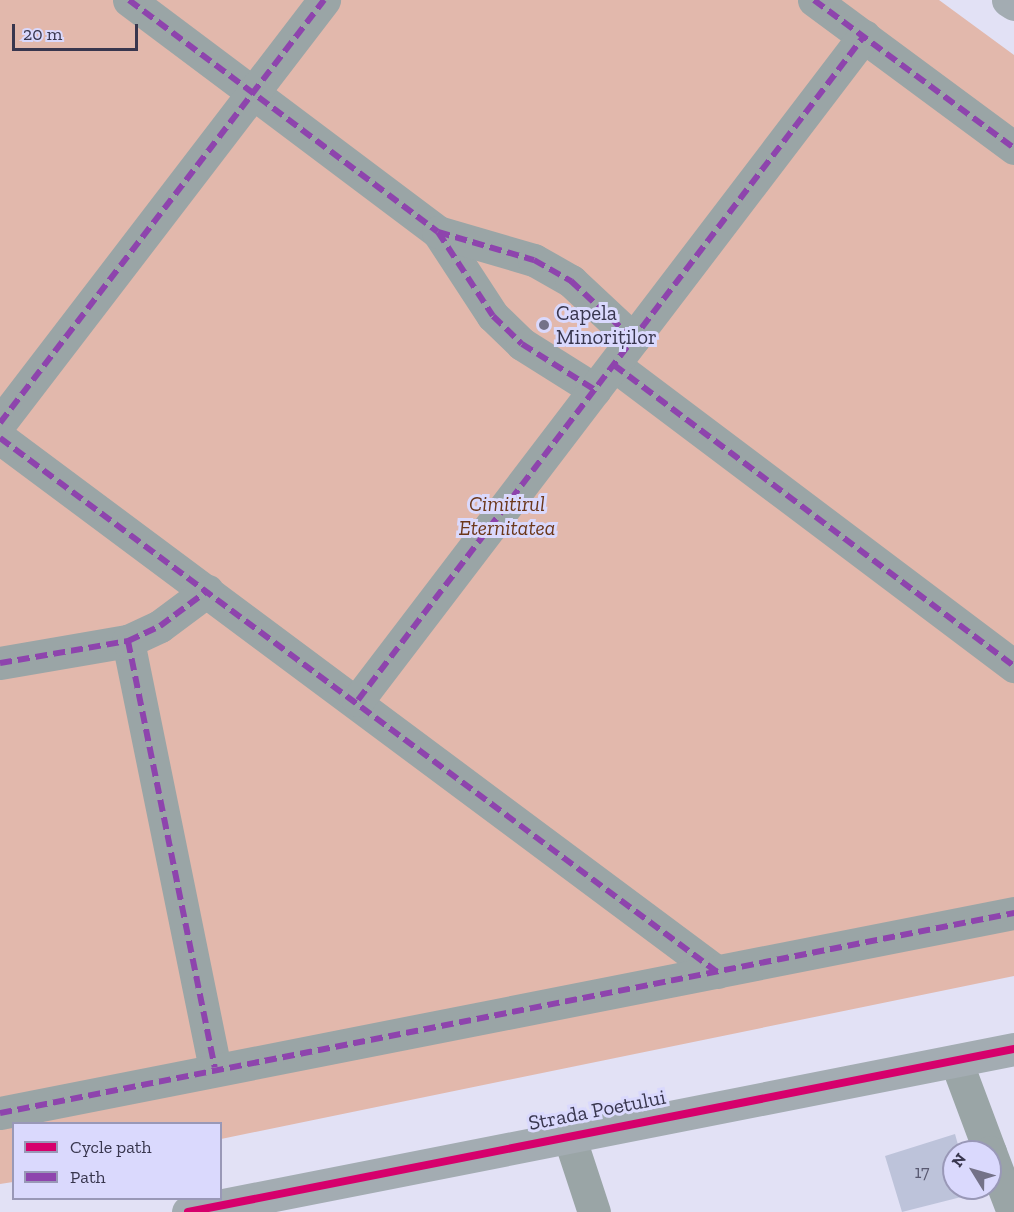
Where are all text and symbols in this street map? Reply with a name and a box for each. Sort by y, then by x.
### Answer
scale bar [15,12,141,50]
text: 20 m [23,23,62,45]
place label: Capela Minoriților [556,300,657,350]
marker: Capela Minoriților [537,318,551,332]
park label: Cimitirul Eternitatea [459,491,555,541]
street label: Strada Poetului [526,1084,668,1136]
legend [12,1122,222,1200]
text: Cycle path [70,1136,152,1158]
north arrow [942,1140,1002,1200]
text: N [948,1149,970,1171]
house number: 17 [914,1161,930,1183]
text: Path [70,1166,106,1188]

